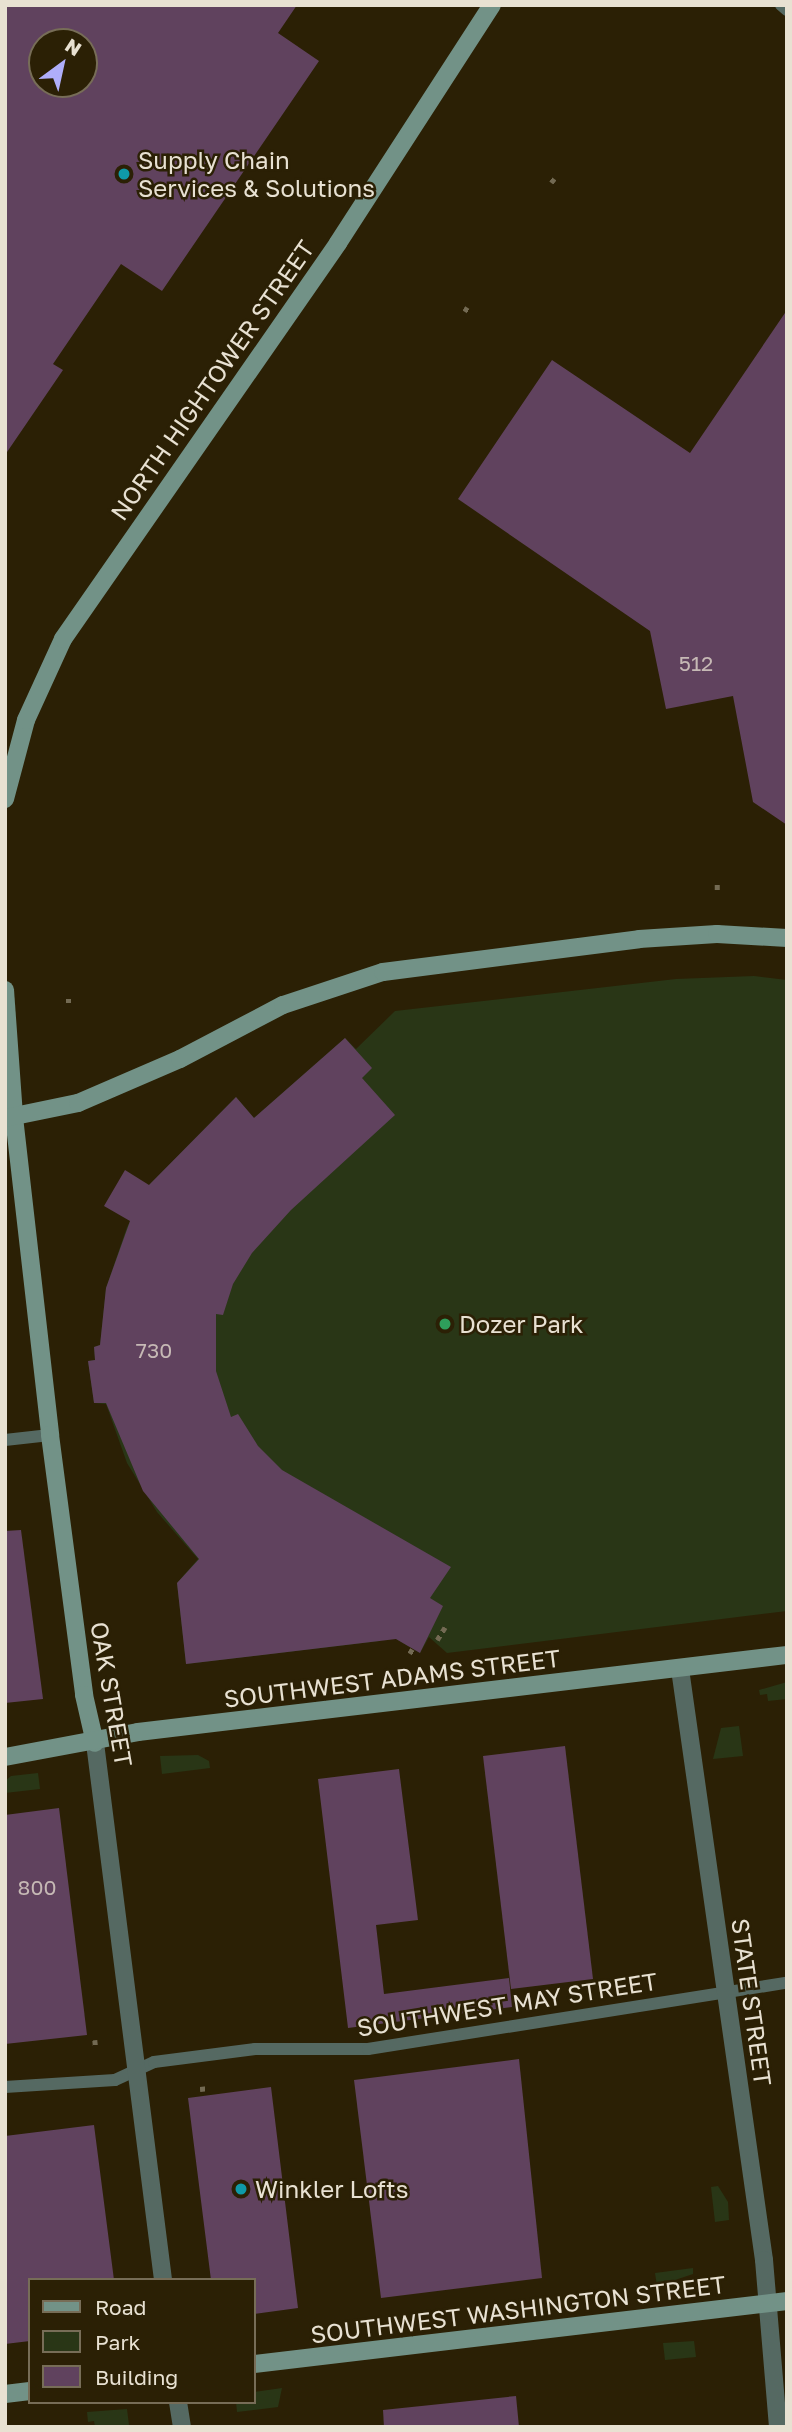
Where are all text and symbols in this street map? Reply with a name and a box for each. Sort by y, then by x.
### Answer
north arrow [28,28,98,98]
text: N [61,33,86,60]
place label: Supply Chain Services & Solutions [138,146,375,202]
marker: Supply Chain Services & Solutions [116,166,132,182]
street label: NORTH HIGHTOWER STREET [104,235,320,525]
house number: 512 [679,650,713,676]
place label: Dozer Park [459,1310,584,1338]
marker: Dozer Park [437,1316,453,1332]
house number: 730 [136,1337,172,1363]
street label: OAK STREET [85,1619,139,1769]
street label: SOUTHWEST ADAMS STREET [222,1643,562,1713]
house number: 800 [18,1874,56,1900]
street label: STATE STREET [726,1917,778,2087]
street label: SOUTHWEST MAY STREET [355,1966,659,2042]
place label: Winkler Lofts [255,2175,408,2203]
marker: Winkler Lofts [233,2181,249,2197]
street label: SOUTHWEST WASHINGTON STREET [309,2269,727,2349]
legend [28,2278,256,2404]
text: Road [95,2294,146,2320]
text: Park [95,2329,140,2355]
text: Building [95,2364,178,2390]

